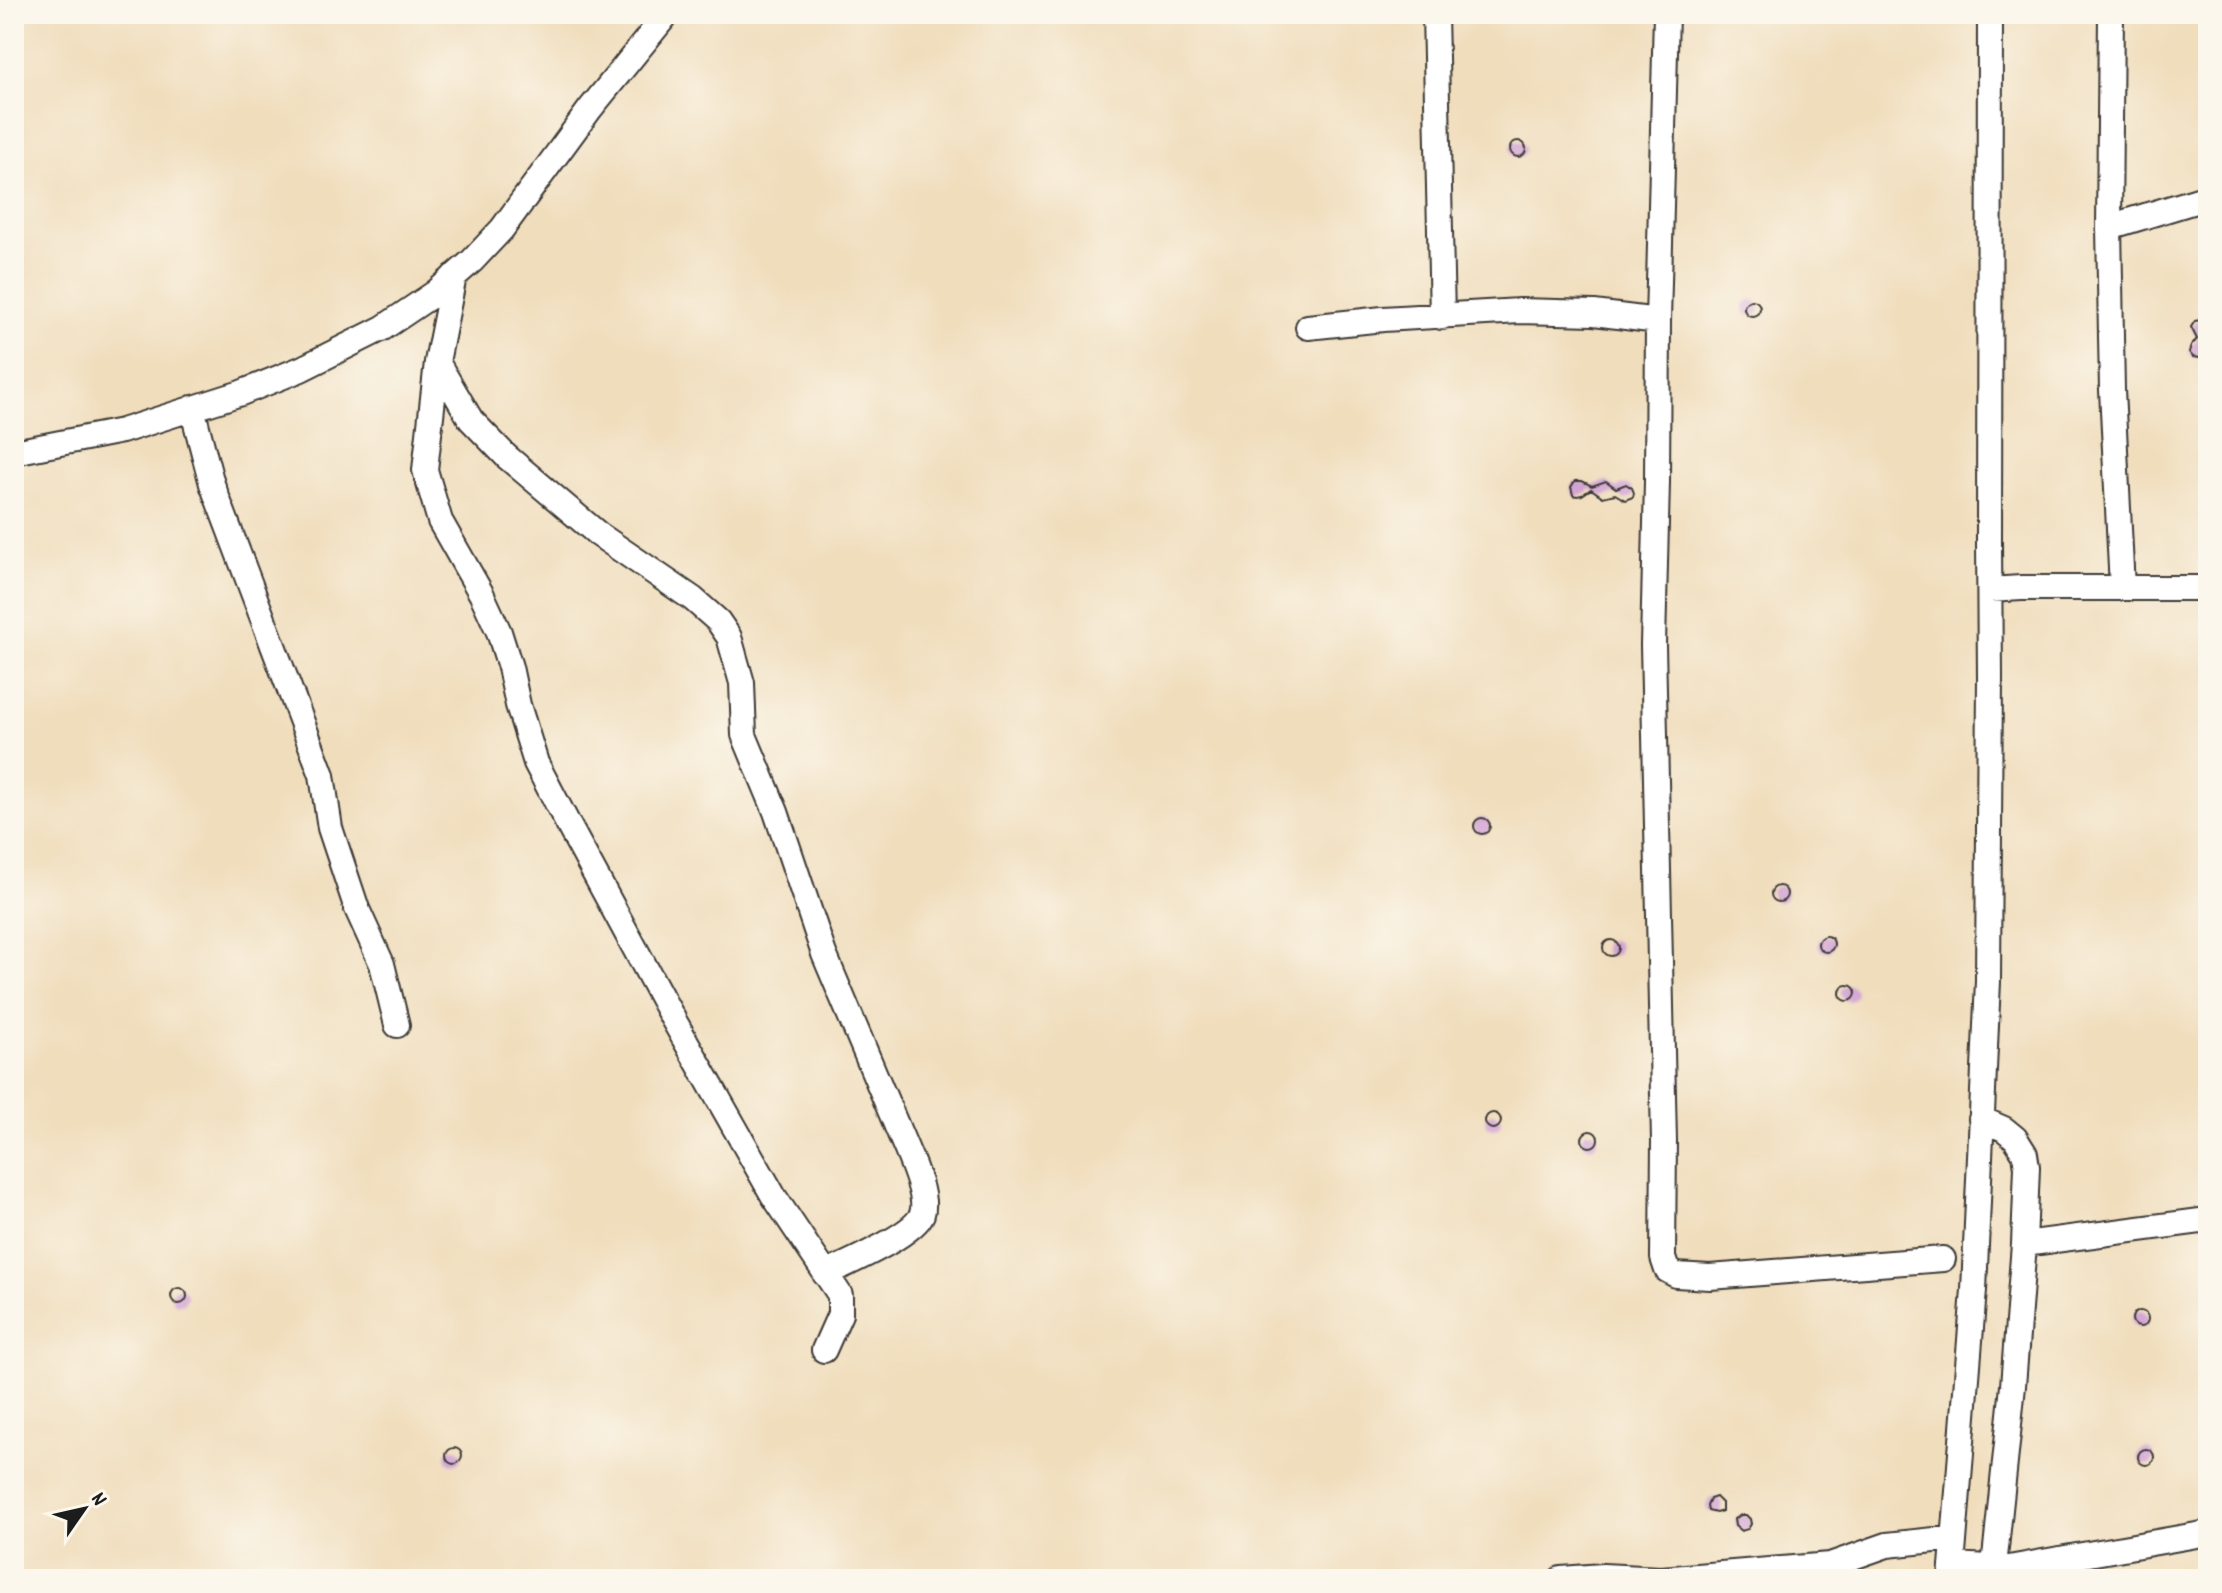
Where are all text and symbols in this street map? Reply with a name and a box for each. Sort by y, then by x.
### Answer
north arrow [44,1469,124,1549]
text: N [82,1487,114,1513]

